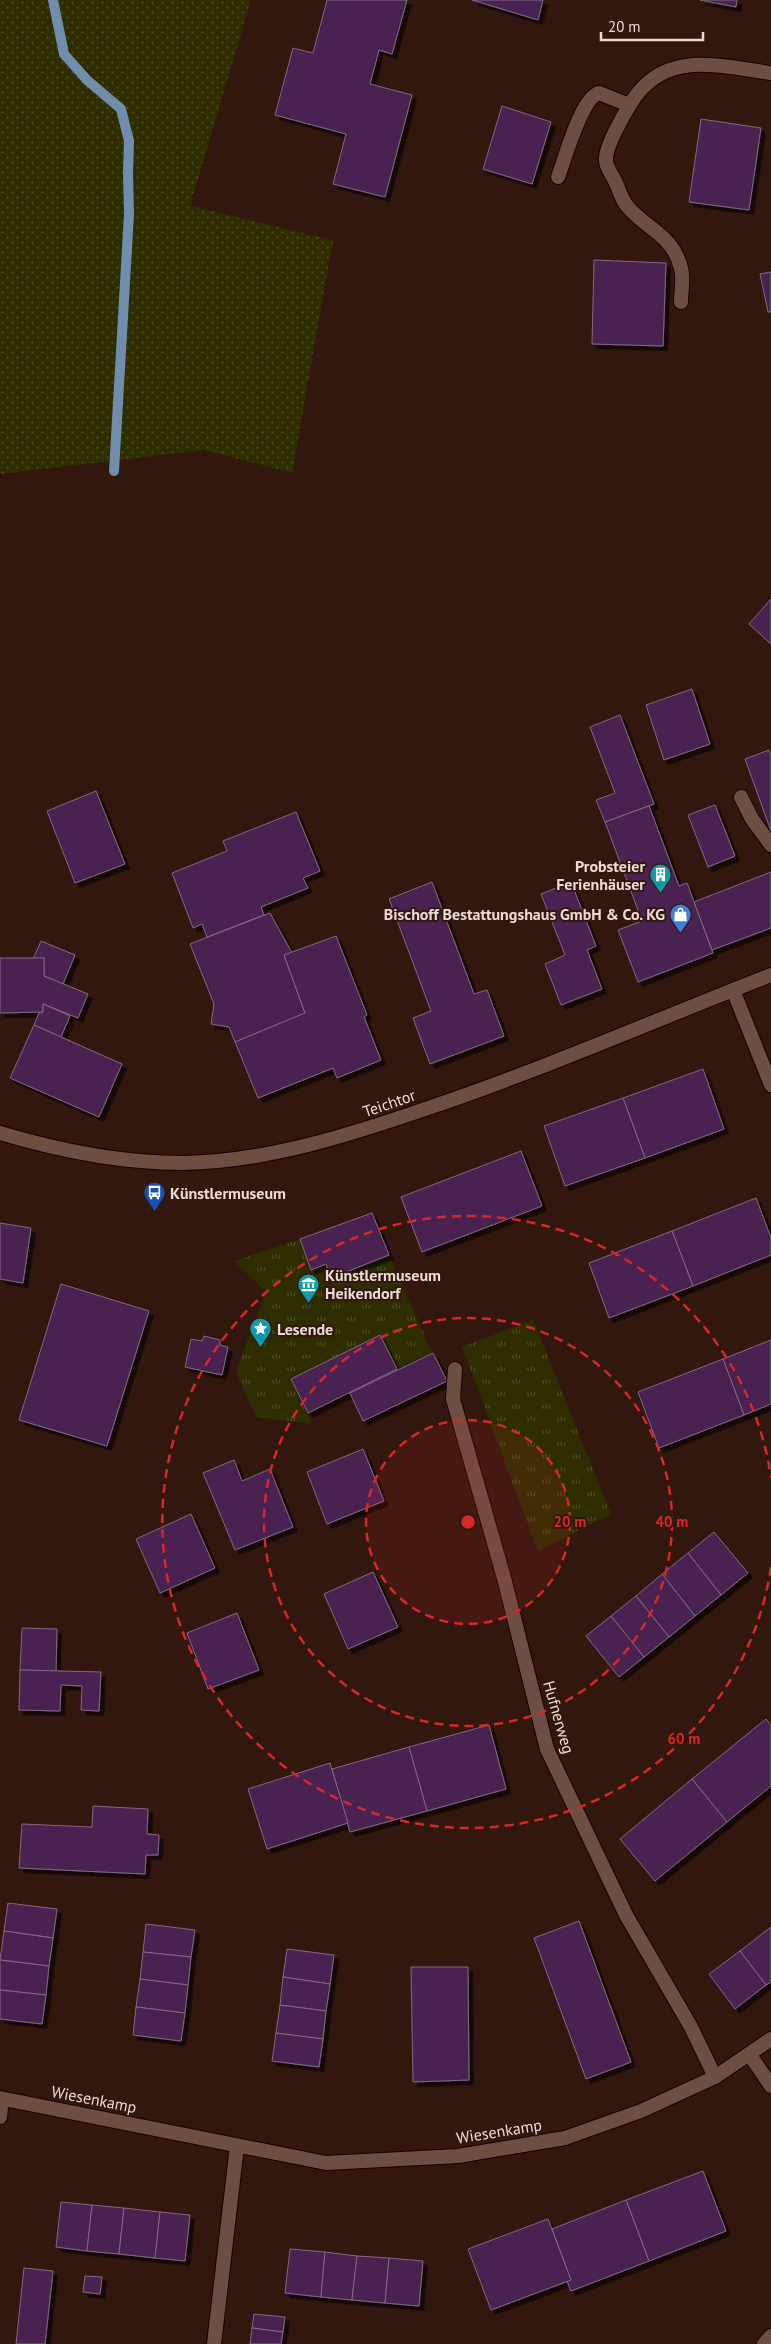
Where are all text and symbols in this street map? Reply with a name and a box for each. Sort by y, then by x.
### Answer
scale bar [601,10,704,42]
text: 20 m [608,17,641,36]
place label: Probsteier Ferienhäuser [556,856,645,894]
building icon: Probsteier Ferienhäuser [649,863,673,894]
shop icon: Bischoff Bestattungshaus GmbH & Co. KG [669,902,693,933]
place label: Bischoff Bestattungshaus GmbH & Co. KG [384,904,665,924]
street label: Teichtor [360,1084,419,1121]
bus stop icon: Künstlermuseum [142,1181,166,1212]
place label: Künstlermuseum [170,1183,286,1203]
place label: Künstlermuseum Heikendorf [325,1265,441,1303]
museum icon: Künstlermuseum Heikendorf [297,1272,321,1303]
place icon: Lesende [249,1317,273,1348]
place label: Lesende [277,1319,333,1339]
text: 20 m [554,1512,586,1531]
text: 40 m [656,1512,688,1531]
centre of rings [459,1513,477,1531]
street label: Hufnerweg [539,1678,579,1756]
text: 60 m [668,1729,700,1748]
street label: Wiesenkamp [50,2081,138,2117]
street label: Wiesenkamp [455,2114,543,2148]

